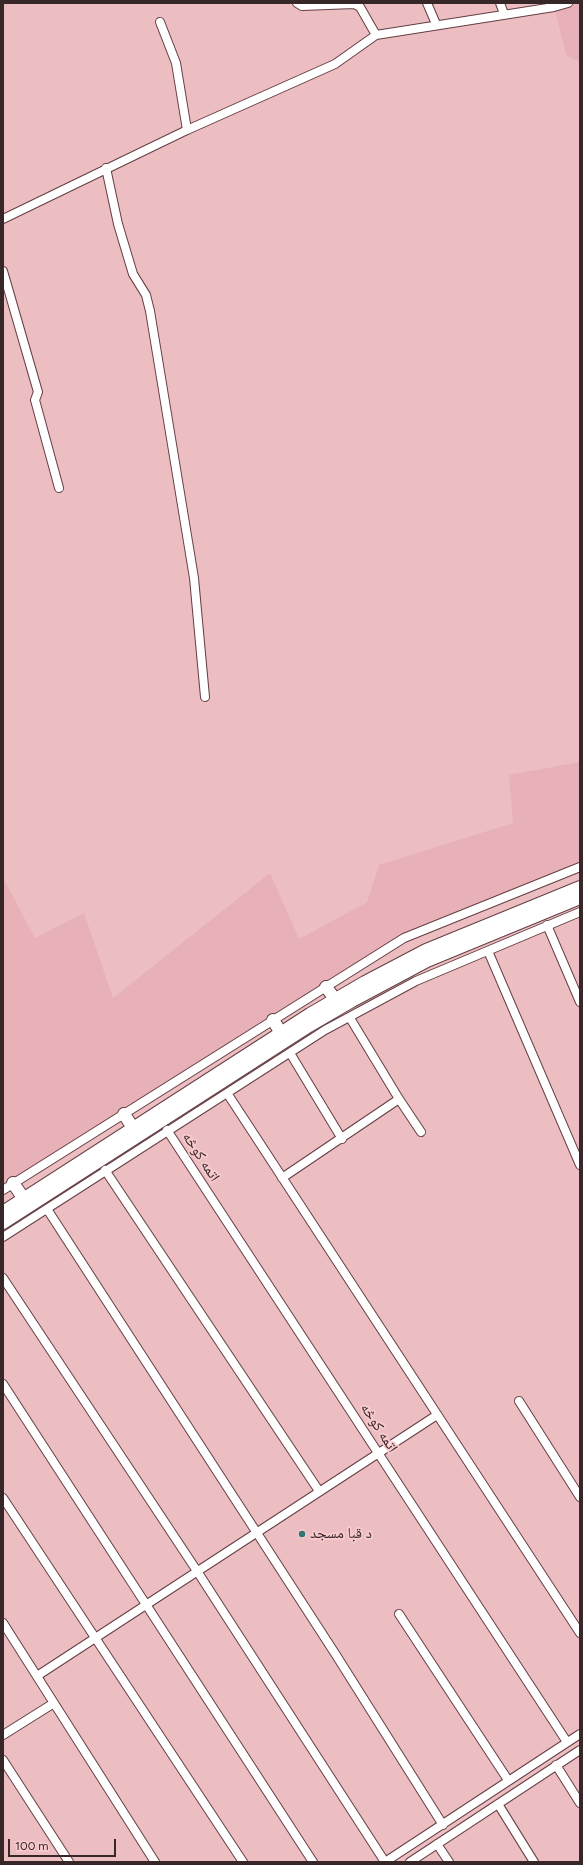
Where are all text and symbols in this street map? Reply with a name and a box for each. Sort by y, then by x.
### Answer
street label: اتمه کوڅه [178,1129,224,1185]
street label: اتمه کوڅه [356,1400,402,1456]
place label: د قبا مسجد [310,1525,372,1543]
marker: د قبا مسجد [297,1529,307,1539]
scale bar [10,1831,118,1857]
text: 100 m [15,1839,49,1853]

